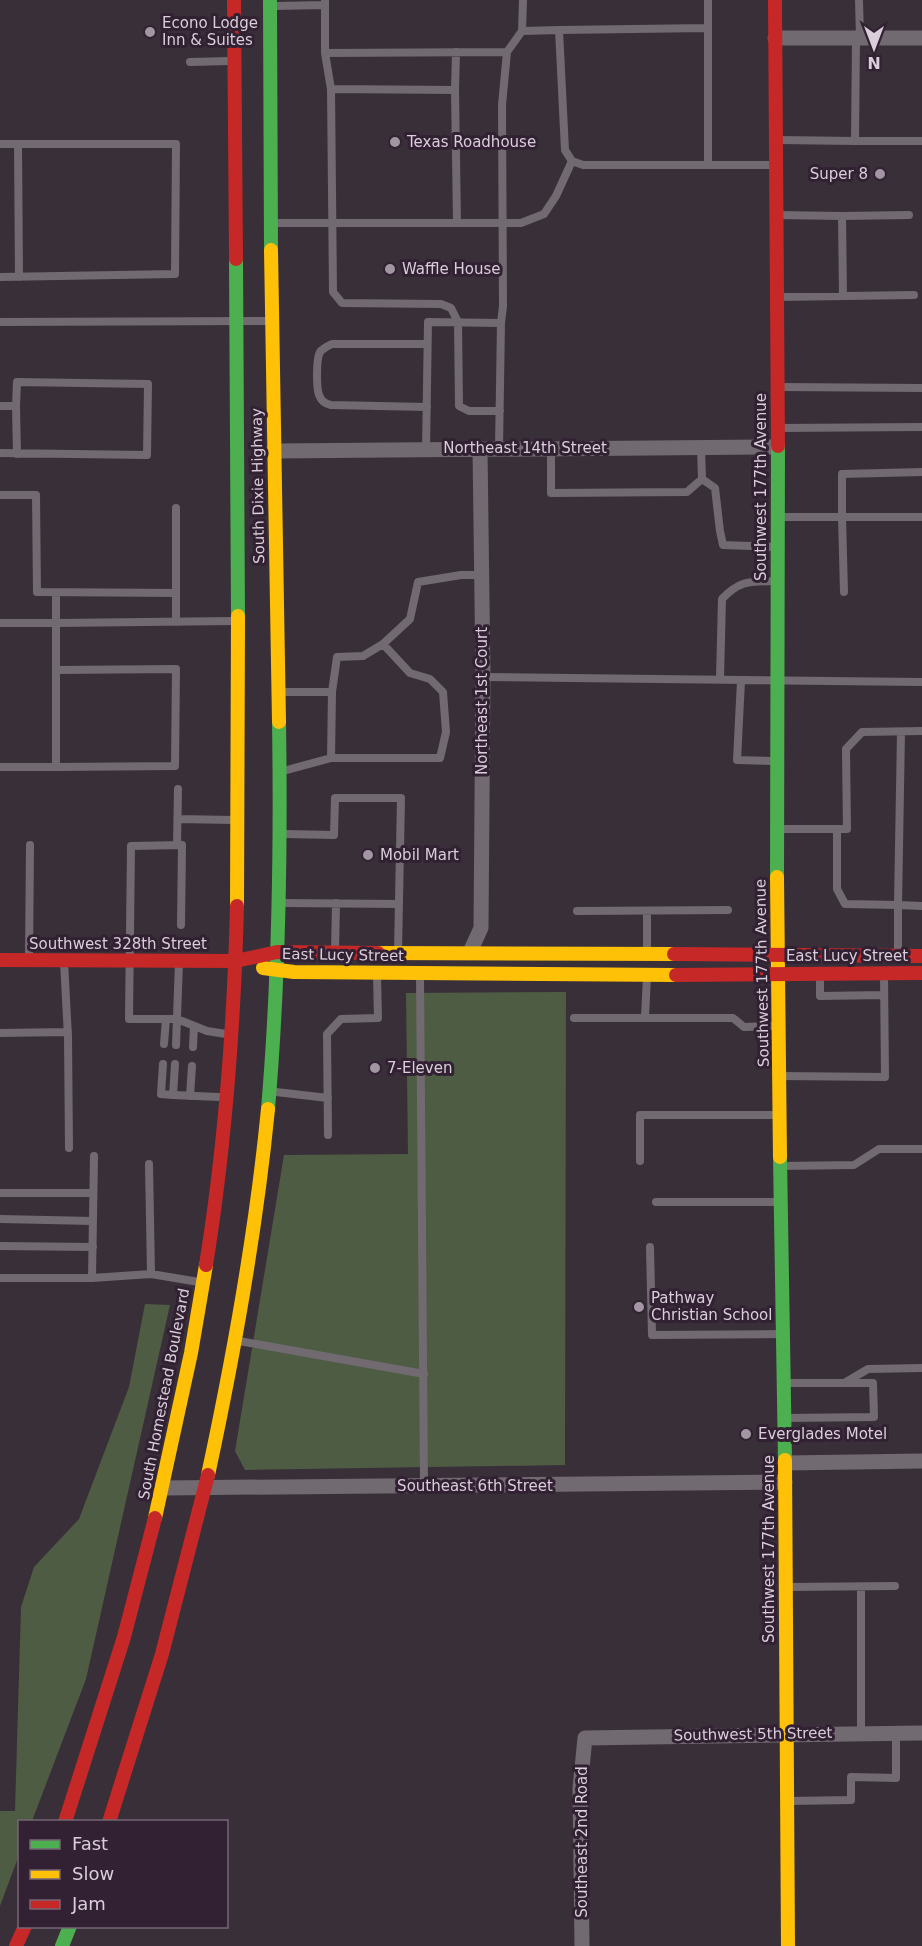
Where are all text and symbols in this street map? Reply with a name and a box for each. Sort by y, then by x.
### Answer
place label: Econo Lodge Inn & Suites [162,14,258,49]
north arrow [844,18,904,78]
marker: Econo Lodge Inn & Suites [143,25,157,39]
text: N [867,53,881,72]
place label: Texas Roadhouse [406,133,536,151]
marker: Texas Roadhouse [388,135,402,149]
place label: Super 8 [810,165,868,183]
marker: Super 8 [873,167,887,181]
place label: Waffle House [402,260,501,278]
marker: Waffle House [383,262,397,276]
street label: Southwest 177th Avenue [752,393,770,581]
street label: South Dixie Highway [248,408,268,564]
street label: Northeast 14th Street [443,439,607,457]
street label: Northeast 1st Court [473,627,491,775]
place label: Mobil Mart [380,846,459,864]
marker: Mobil Mart [361,848,375,862]
street label: Southwest 177th Avenue [751,879,773,1067]
street label: Southwest 328th Street [29,935,207,953]
street label: East Lucy Street [282,945,404,965]
street label: East Lucy Street [786,947,908,965]
place label: 7-Eleven [387,1059,452,1077]
marker: 7-Eleven [368,1061,382,1075]
street label: South Homestead Boulevard [135,1287,193,1501]
place label: Pathway Christian School [651,1289,772,1324]
marker: Pathway Christian School [632,1300,646,1314]
place label: Everglades Motel [758,1425,887,1443]
marker: Everglades Motel [739,1427,753,1441]
street label: Southwest 177th Avenue [760,1455,778,1643]
street label: Southeast 6th Street [397,1477,553,1495]
street label: Southwest 5th Street [673,1724,833,1744]
street label: Southeast 2nd Road [573,1766,591,1918]
legend [18,1820,228,1928]
text: Fast [72,1833,108,1854]
text: Slow [72,1863,114,1884]
text: Jam [71,1893,106,1914]

